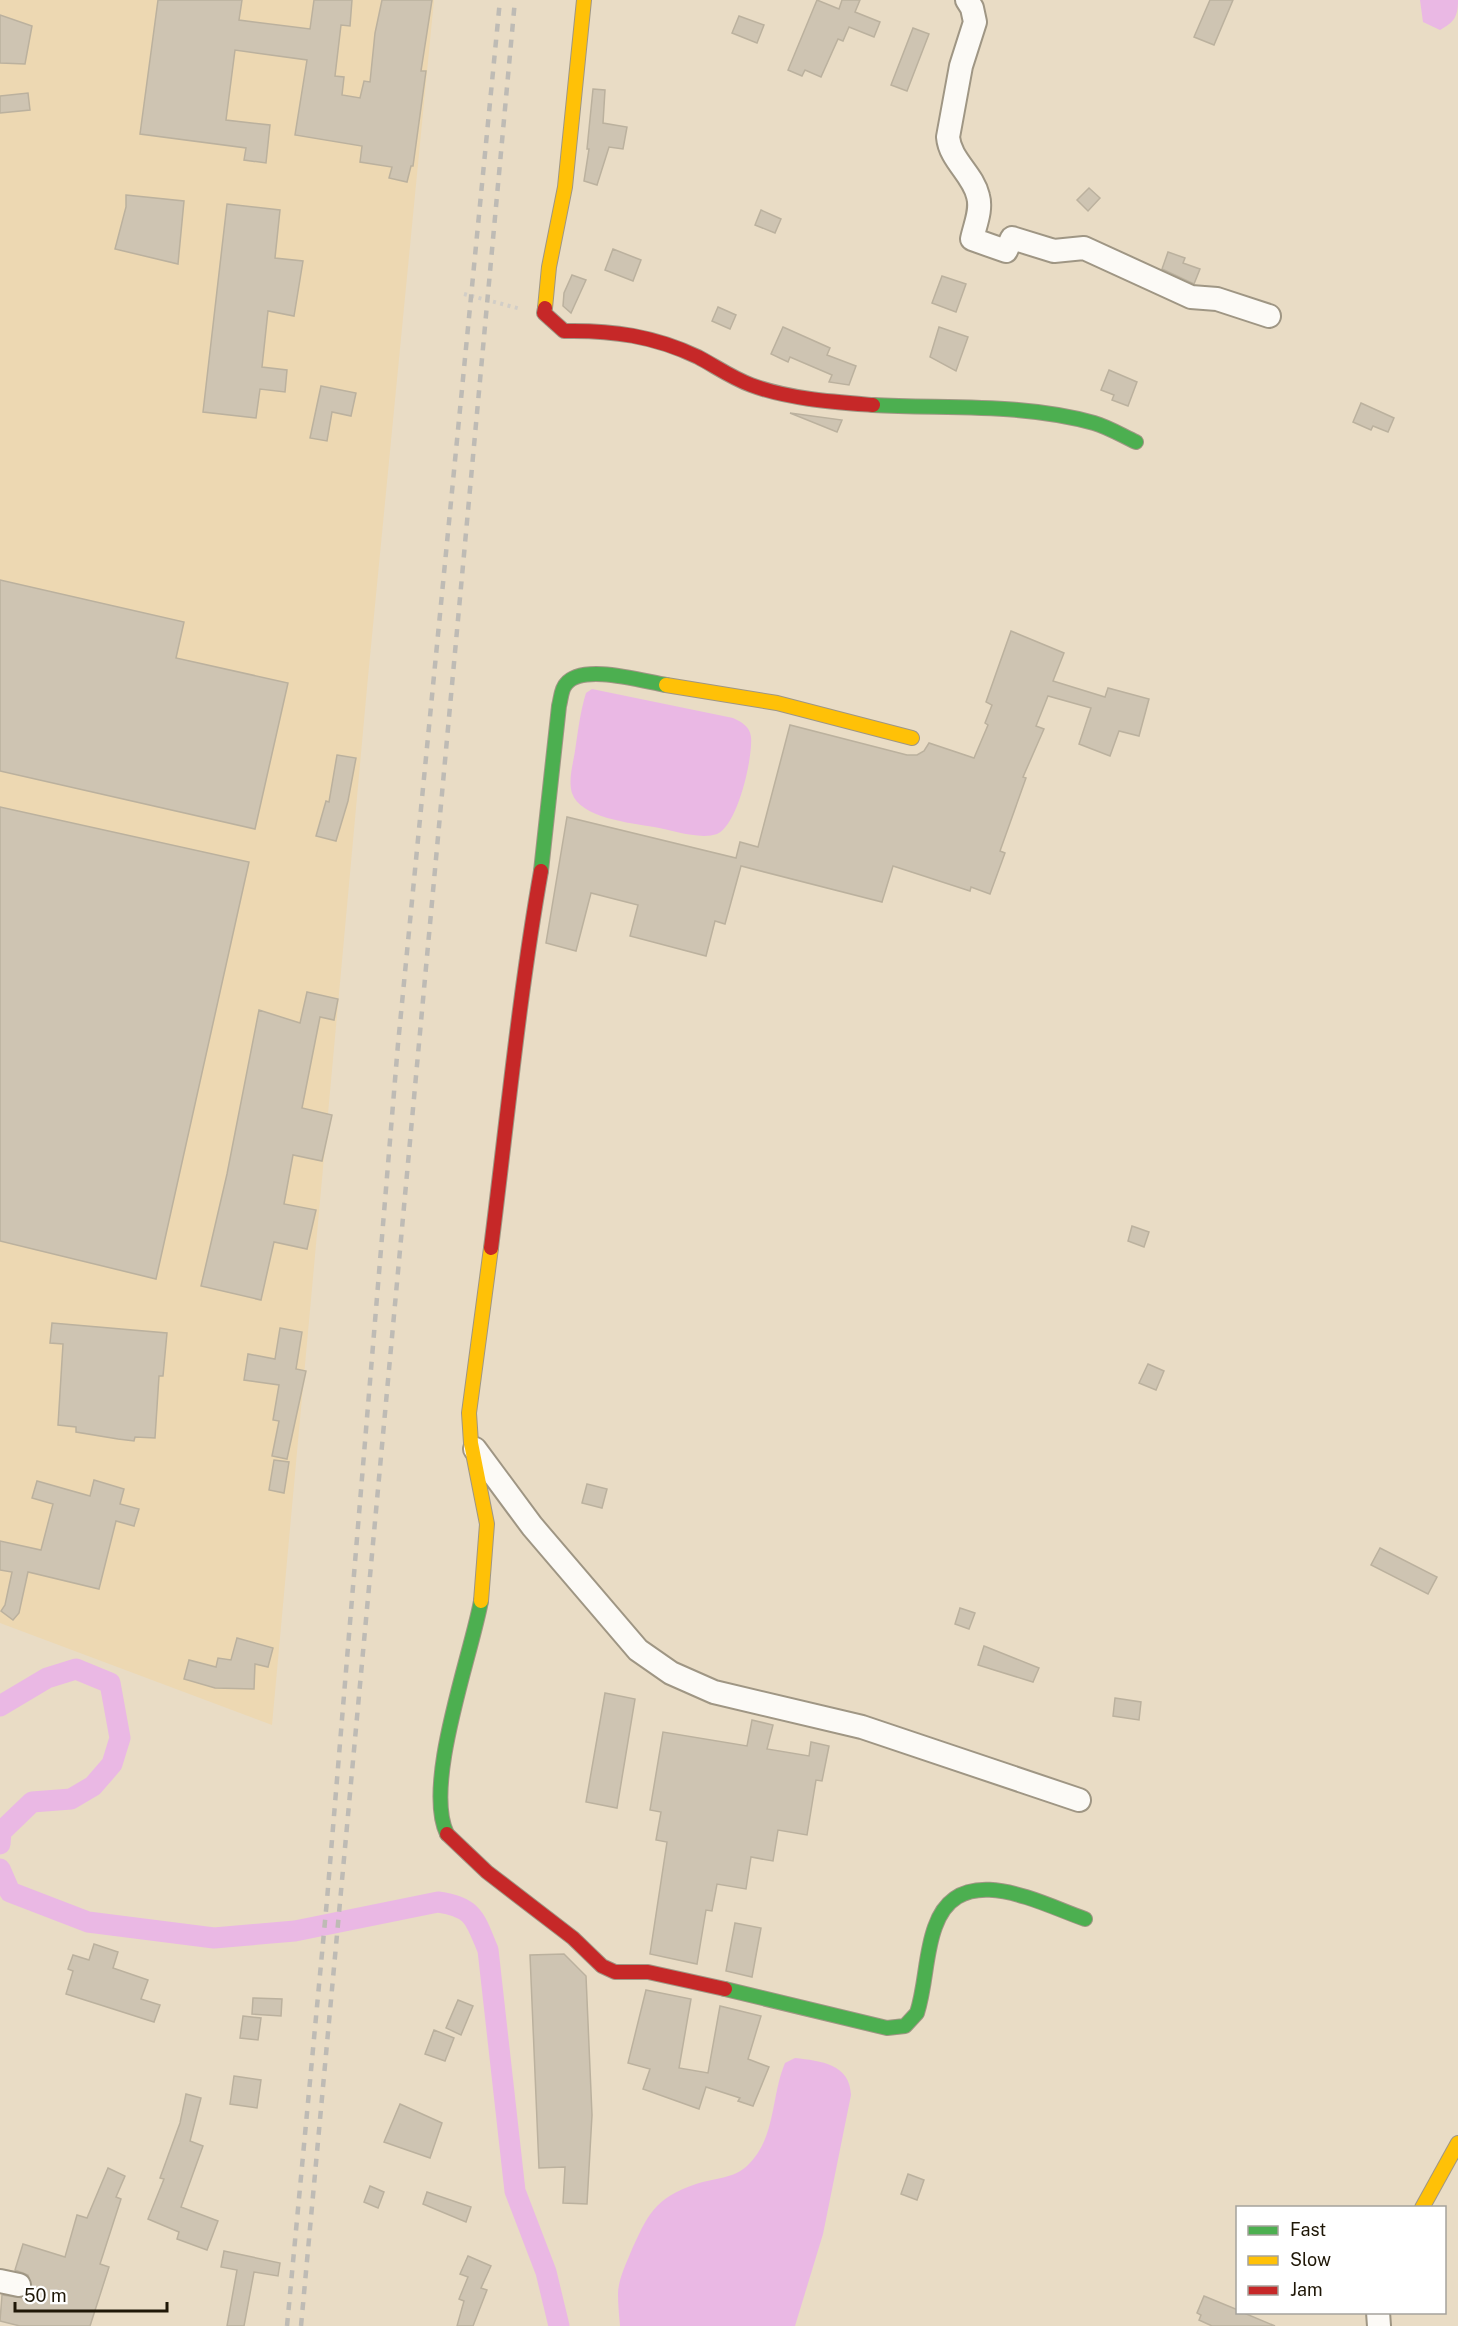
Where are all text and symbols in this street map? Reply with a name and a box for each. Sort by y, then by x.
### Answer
legend [1236,2206,1446,2314]
text: Fast [1290,2219,1326,2240]
text: Slow [1290,2249,1331,2270]
scale bar [15,2275,166,2313]
text: Jam [1290,2279,1323,2300]
text: 50 m [24,2285,67,2306]

